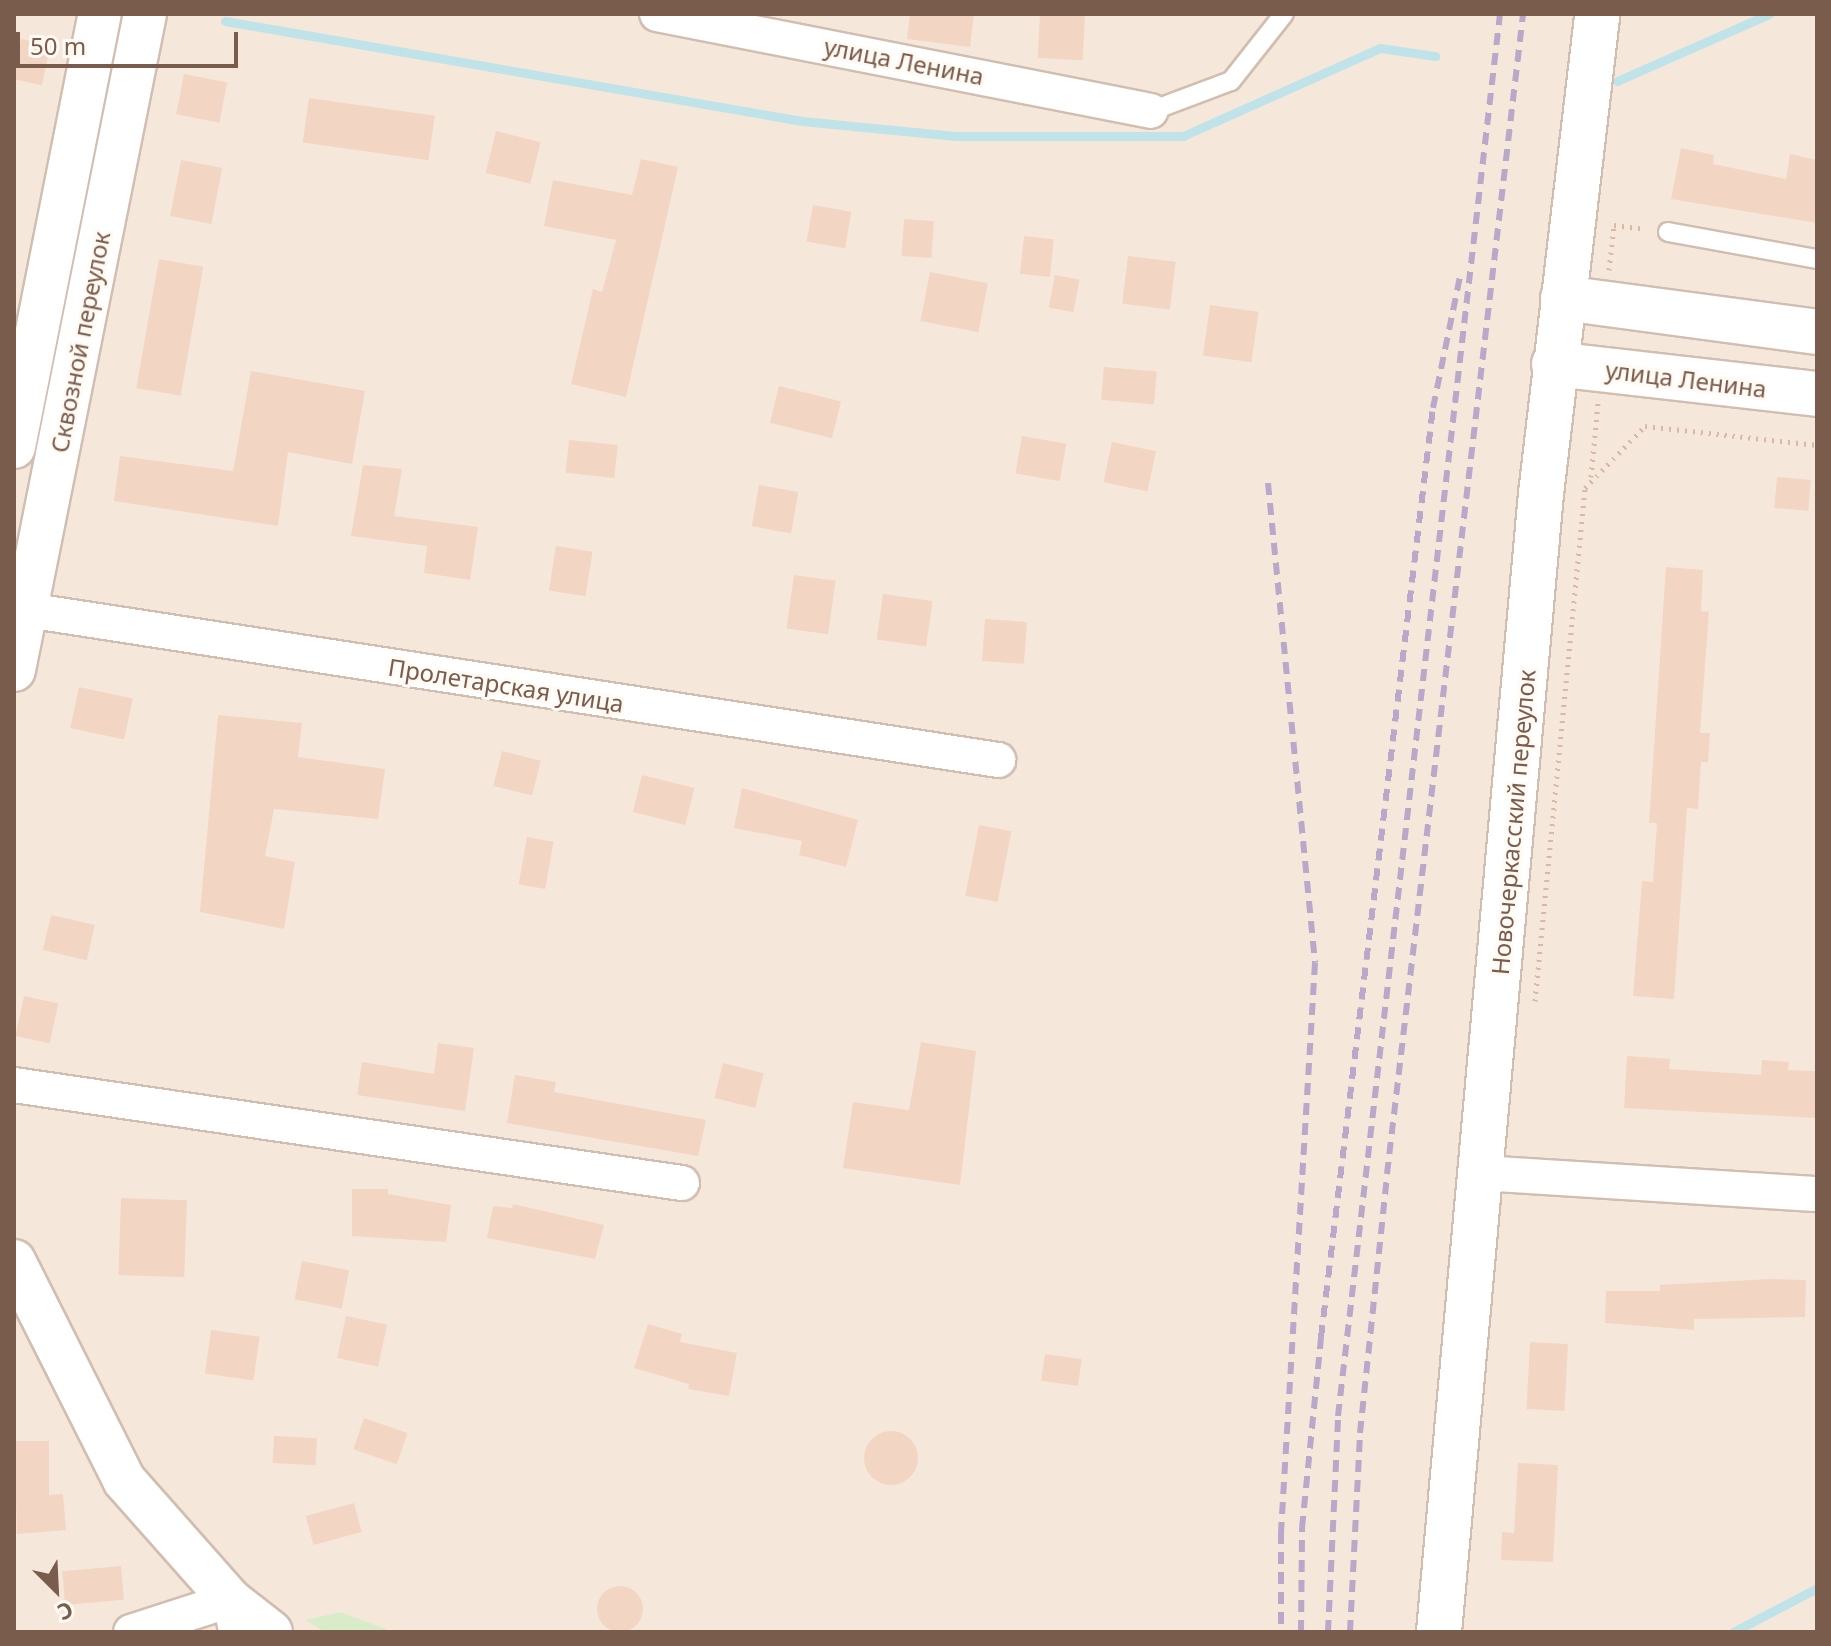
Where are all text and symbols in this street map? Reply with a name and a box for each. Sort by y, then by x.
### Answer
scale bar [20,16,242,66]
text: 50 m [30,29,86,62]
street label: улица Ленина [822,31,986,91]
street label: Сквозной переулок [44,229,116,455]
street label: улица Ленина [1604,355,1768,403]
street label: Пролетарская улица [386,652,626,718]
street label: Новочеркасский переулок [1485,668,1541,976]
north arrow [16,1550,96,1630]
text: С [53,1595,78,1629]

